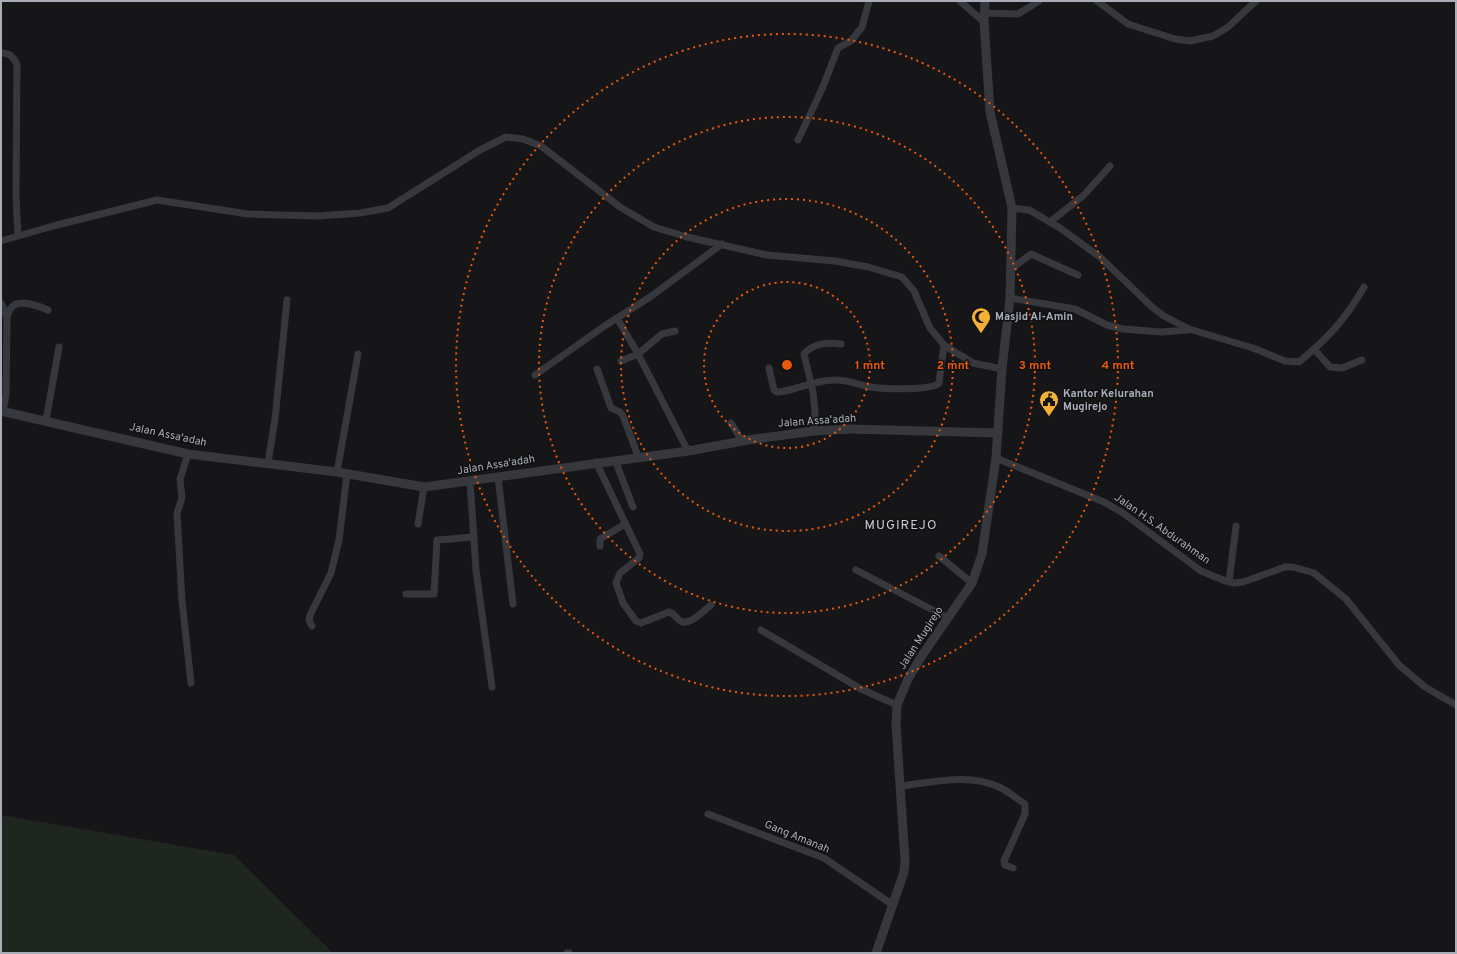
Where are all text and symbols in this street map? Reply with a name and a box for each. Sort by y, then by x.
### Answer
mosque icon: Masjid Al-Amin [970,306,992,334]
place label: Masjid Al-Amin [995,310,1073,324]
centre of rings [780,358,794,372]
text: 1 mnt [855,358,885,374]
text: 2 mnt [937,358,970,374]
text: 3 mnt [1019,358,1051,374]
text: 4 mnt [1102,358,1135,374]
place label: Kantor Kelurahan Mugirejo [1063,387,1154,414]
public building icon: Kantor Kelurahan Mugirejo [1038,389,1060,417]
street label: Jalan Assa'adah [777,411,857,431]
street label: Jalan Assa'adah [128,420,208,450]
street label: Jalan Assa'adah [456,452,536,478]
street label: Jalan H.S. Abdurahman [1111,491,1213,567]
district label: MUGIREJO [865,518,937,534]
street label: Jalan Mugirejo [895,604,947,672]
street label: Gang Amanah [762,818,832,856]

